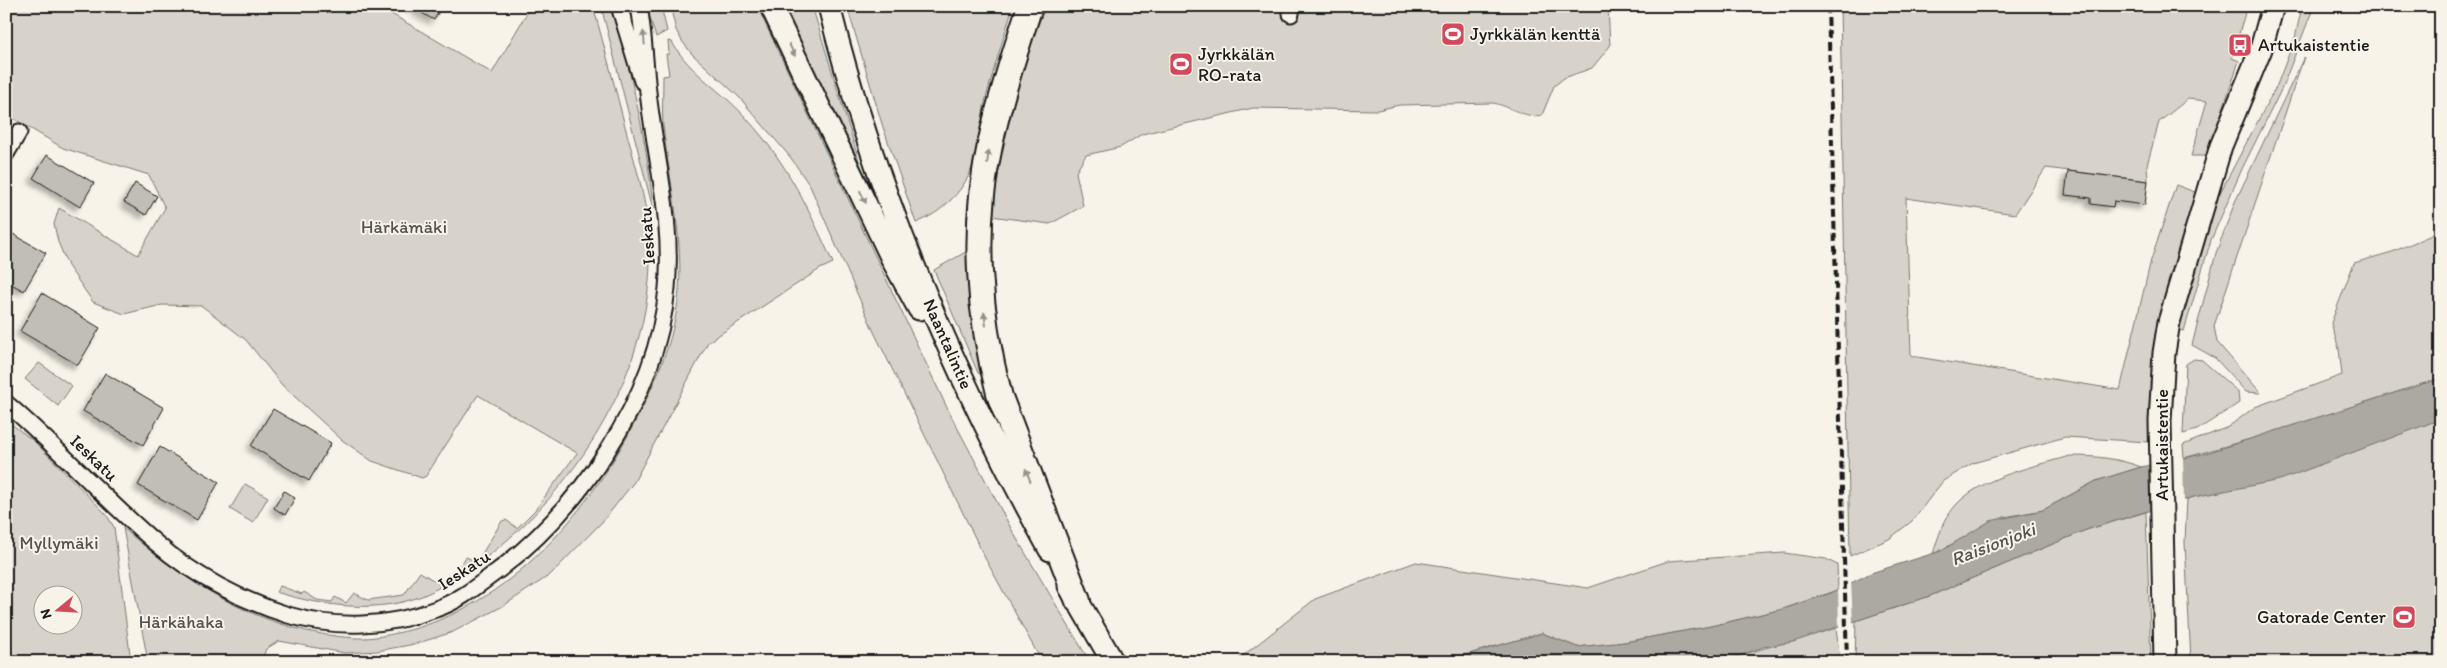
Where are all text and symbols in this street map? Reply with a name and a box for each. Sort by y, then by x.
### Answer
sports icon: Jyrkkälän kenttä [1440,21,1466,47]
place label: Jyrkkälän kenttä [1470,23,1601,45]
one-way arrow [640,30,648,46]
bus stop icon: Artukaistentie [2227,32,2253,58]
place label: Artukaistentie [2258,34,2370,56]
one-way arrow [789,43,797,57]
place label: Jyrkkälän RO-rata [1198,43,1275,86]
sports icon: Jyrkkälän RO-rata [1168,51,1194,77]
one-way arrow [984,148,992,164]
one-way arrow [859,190,867,204]
street label: Ieskatu [634,206,660,266]
park label: Härkämäki [361,216,447,238]
street label: Naantalintie [918,295,978,393]
one-way arrow [981,310,989,326]
street label: Artukaistentie [2151,389,2173,501]
street label: Ieskatu [65,430,123,486]
one-way arrow [1024,467,1031,482]
water label: Raisionjoki [1948,517,2040,571]
park label: Myllymäki [19,532,99,554]
street label: Ieskatu [434,545,494,595]
north arrow [32,586,82,636]
sports icon: Gatorade Center [2391,604,2417,630]
place label: Gatorade Center [2257,606,2387,628]
text: N [37,607,56,621]
park label: Härkähaka [139,611,223,633]

